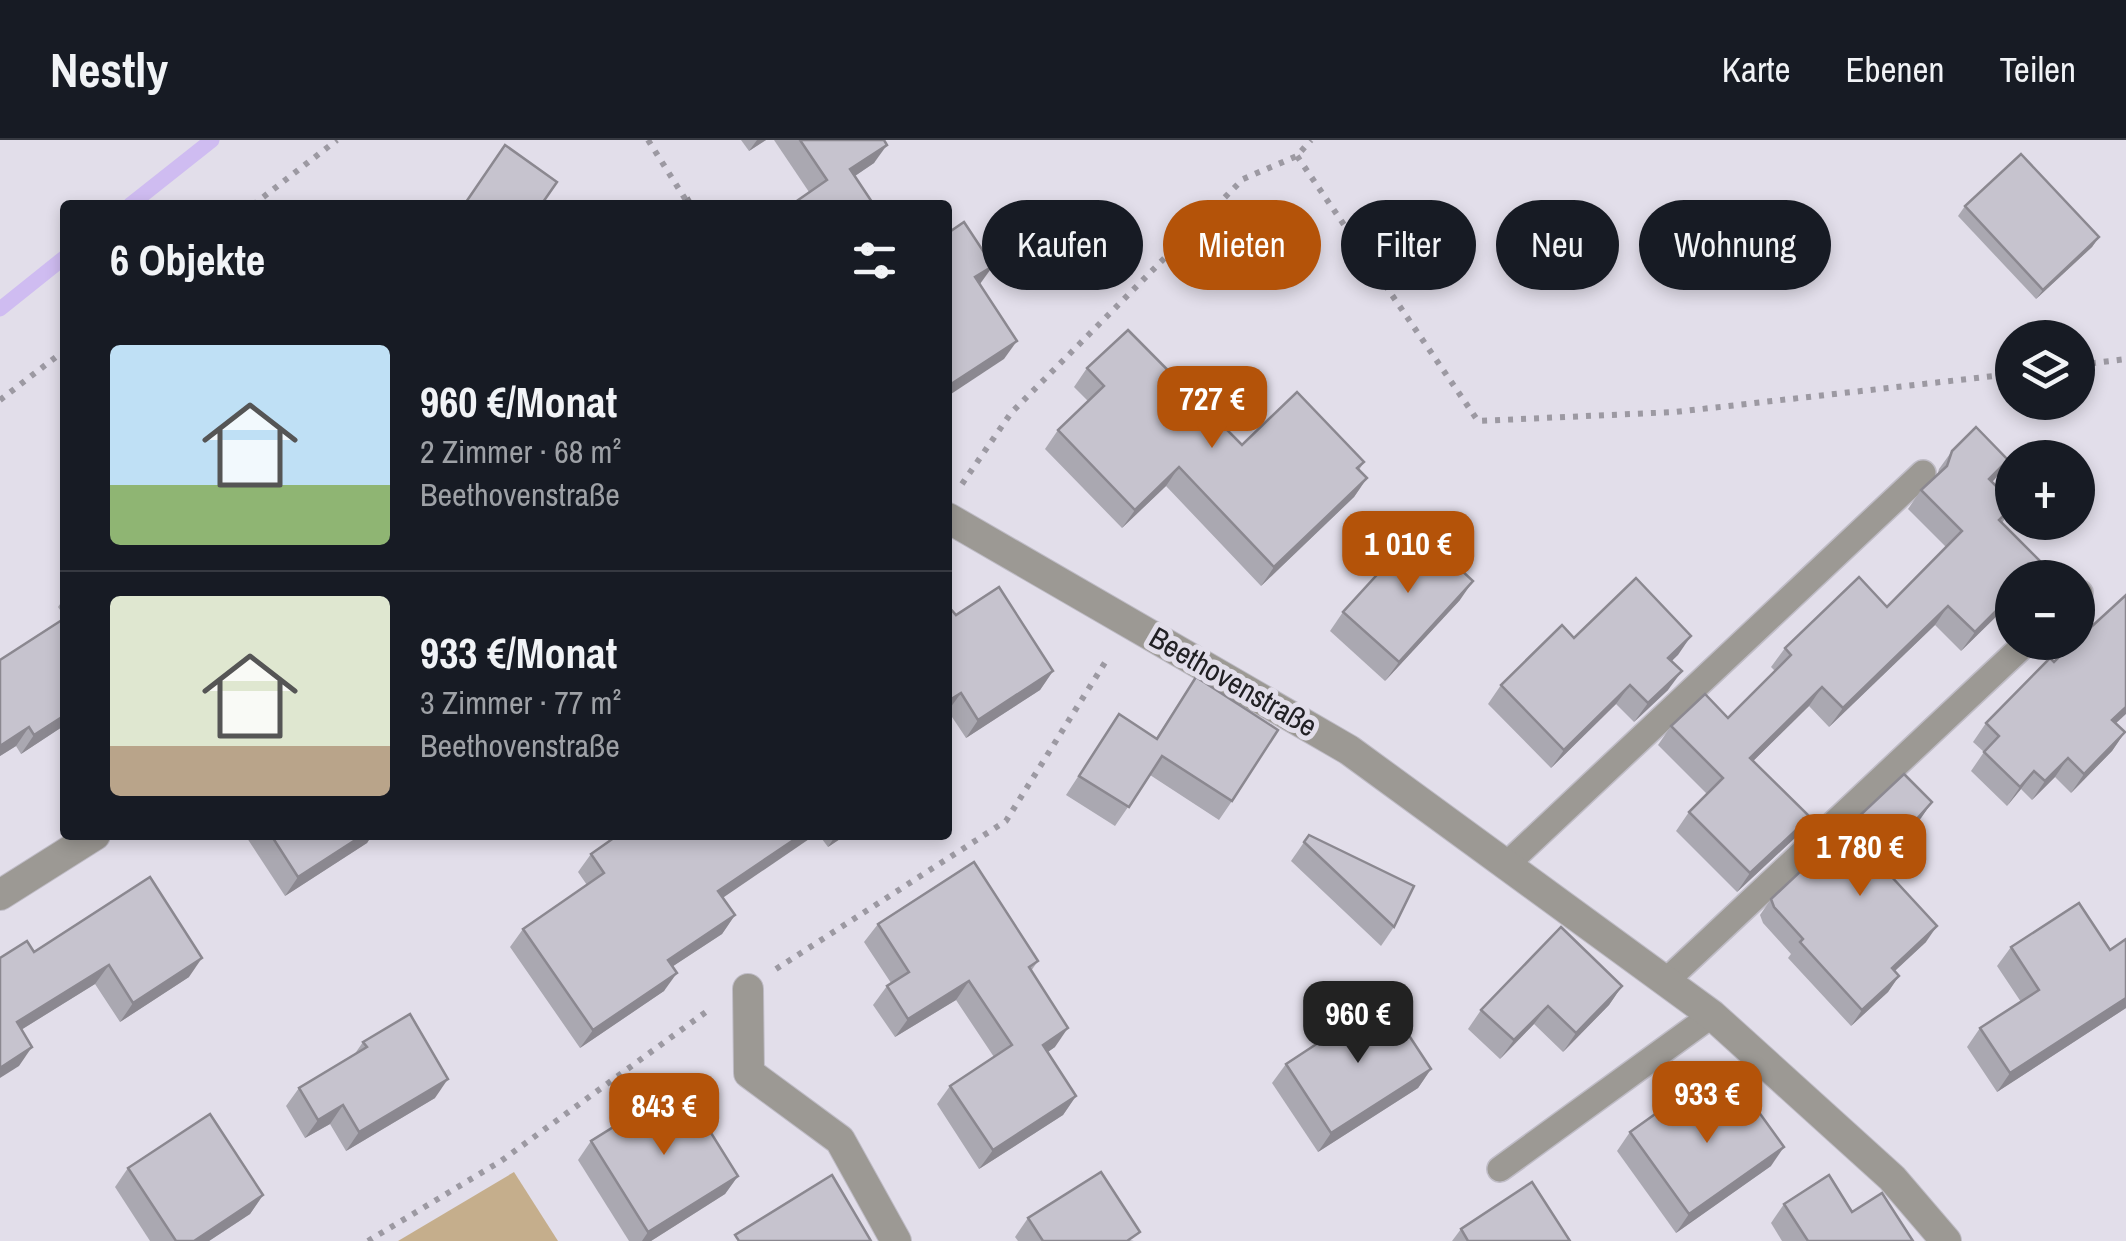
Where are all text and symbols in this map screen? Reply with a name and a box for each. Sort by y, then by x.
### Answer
text: Nestly [50,37,168,102]
text: Karte [1722,46,1790,93]
text: Ebenen [1845,46,1944,93]
text: Teilen [1999,46,2076,93]
chip: Kaufen [982,200,1143,290]
chip: Mieten [1163,200,1321,290]
chip: Filter [1341,200,1476,290]
chip: Neu [1496,200,1619,290]
chip: Wohnung [1639,200,1831,290]
text: 6 Objekte [110,232,265,288]
icon: filters [847,233,902,288]
map controls [1995,320,2095,660]
button: layers [1995,320,2095,420]
pin: 727 € [1142,366,1282,451]
text: 960 €/Monat [420,374,617,430]
text: 727 € [1179,377,1245,420]
icon: home [190,385,310,505]
text: 2 Zimmer · 68 m² [420,430,621,473]
button: + [1995,440,2095,540]
text: Beethovenstraße [420,473,620,516]
pin: 1 010 € [1316,511,1500,596]
text: 1 010 € [1364,522,1452,565]
button: − [1995,560,2095,660]
street label: Beethovenstraße [1142,617,1325,745]
text: 933 €/Monat [420,625,617,681]
icon: home [190,636,310,756]
text: 3 Zimmer · 77 m² [420,681,621,724]
text: Beethovenstraße [420,724,620,767]
pin: 1 780 € [1768,814,1952,899]
text: 1 780 € [1816,825,1904,868]
pin: 960 € [1288,981,1428,1066]
text: 960 € [1325,992,1391,1035]
pin: 933 € [1637,1061,1777,1146]
text: 933 € [1674,1072,1740,1115]
pin: 843 € [594,1073,734,1158]
text: 843 € [631,1084,697,1127]

